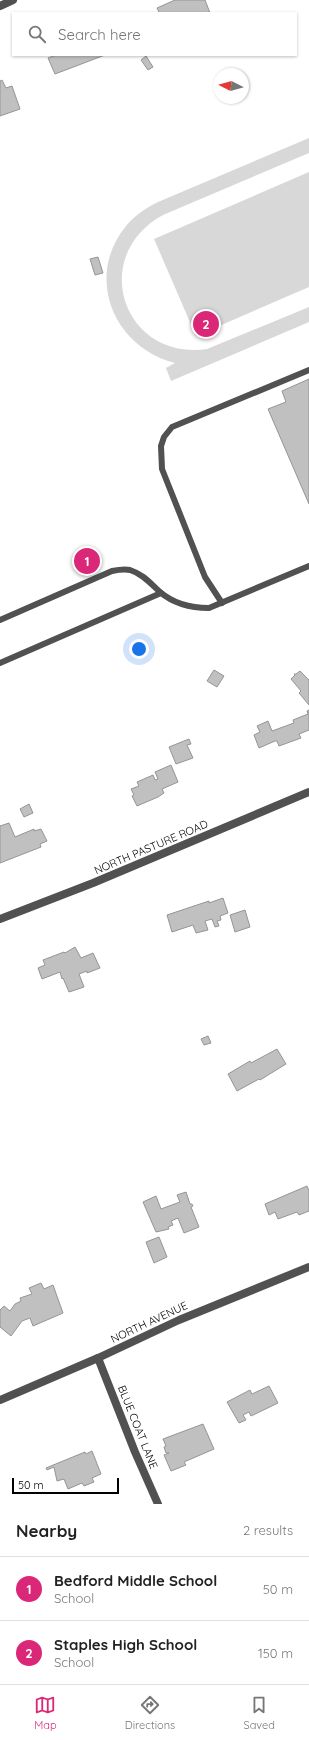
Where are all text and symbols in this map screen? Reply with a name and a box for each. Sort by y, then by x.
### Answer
search box [12,12,297,56]
icon: search [26,23,48,45]
text: Search here [58,25,141,44]
north arrow [213,68,249,104]
pin: 2 [193,309,219,339]
pin: 1 [74,546,100,576]
your location [129,639,149,659]
street label: NORTH PASTURE ROAD [92,817,210,877]
street label: NORTH AVENUE [108,1298,190,1346]
street label: BLUE COAT LANE [115,1383,161,1471]
scale bar [12,1476,119,1495]
text: 50 m [18,1478,44,1492]
text: Nearby [16,1520,77,1541]
text: 2 results [243,1522,293,1538]
text: Bedford Middle School [54,1571,217,1590]
text: 1 [26,1581,32,1597]
text: 50 m [263,1581,293,1597]
text: School [54,1590,94,1606]
text: Staples High School [54,1635,197,1654]
text: 2 [25,1645,33,1661]
text: 150 m [258,1645,293,1661]
text: School [54,1654,94,1670]
tab: Map [34,1694,57,1732]
tab: Directions [125,1694,175,1732]
tab: Saved [243,1694,275,1732]

